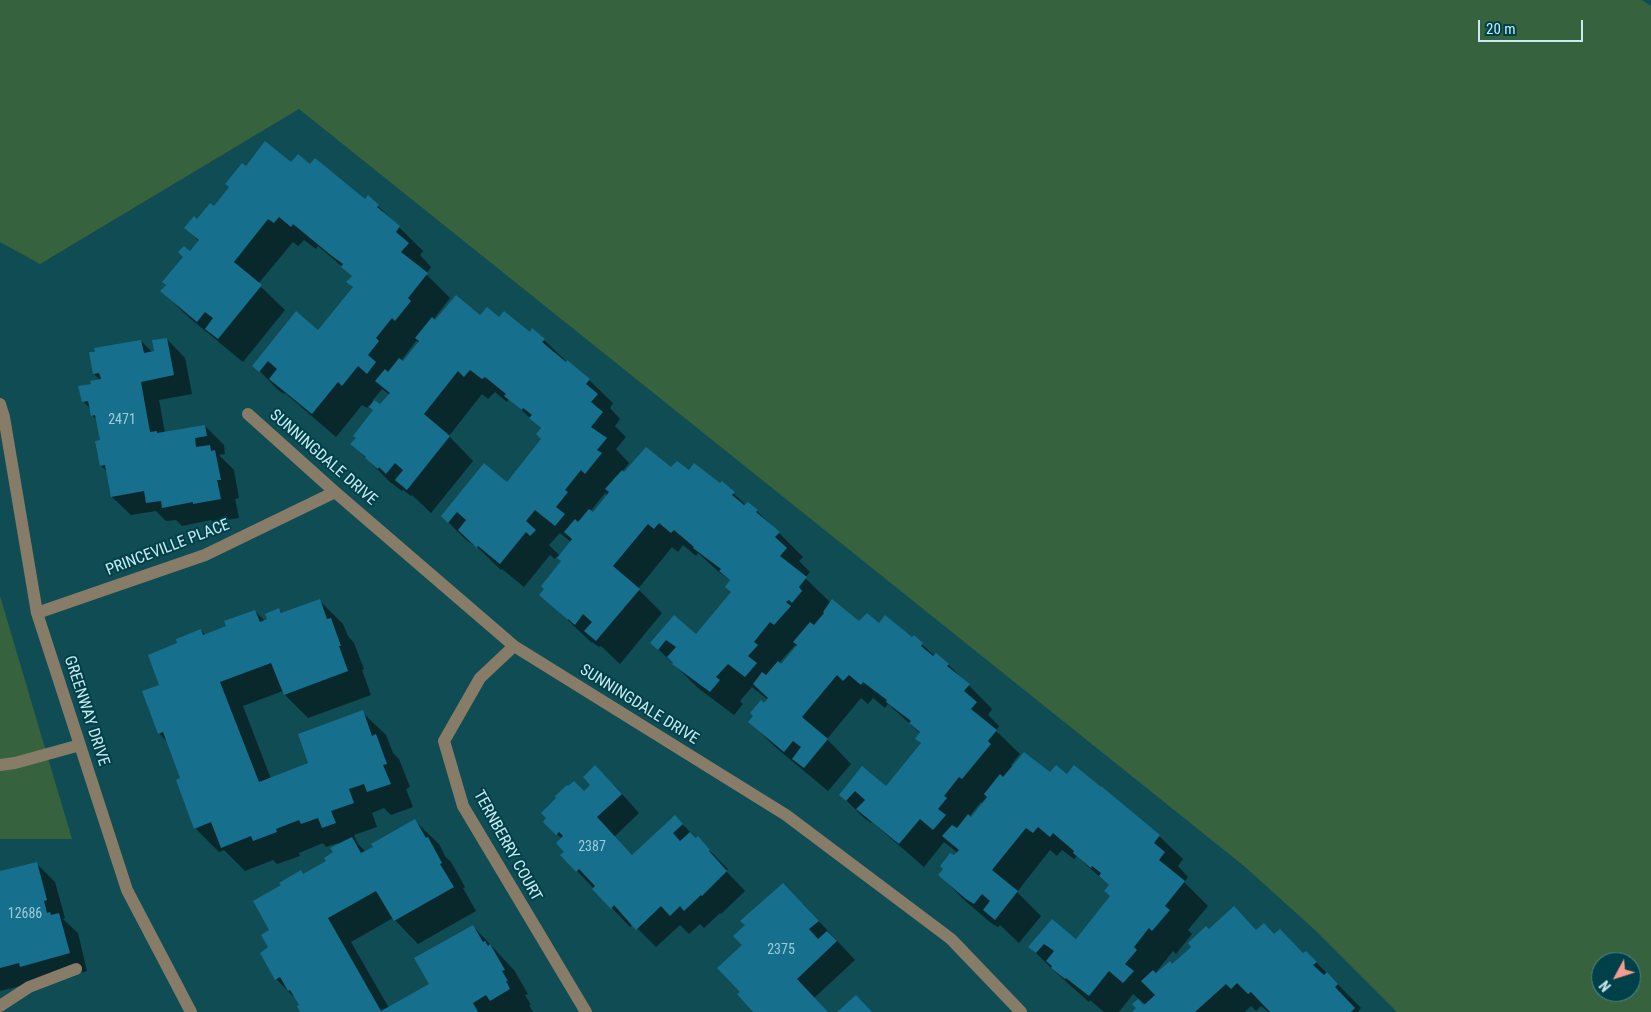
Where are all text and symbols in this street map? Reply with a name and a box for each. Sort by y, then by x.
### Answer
scale bar [1481,10,1586,42]
text: 20 m [1486,20,1516,38]
street label: SUNNINGDALE DRIVE [265,406,381,510]
house number: 2471 [108,412,136,428]
street label: PRINCEVILLE PLACE [103,516,233,580]
street label: GREENWAY DRIVE [59,653,113,769]
street label: SUNNINGDALE DRIVE [576,661,702,749]
street label: TERNBERRY COURT [469,787,545,905]
house number: 2387 [578,839,606,855]
house number: 12686 [8,906,42,922]
house number: 2375 [767,942,795,958]
north arrow [1591,952,1641,1002]
text: N [1596,978,1614,994]

